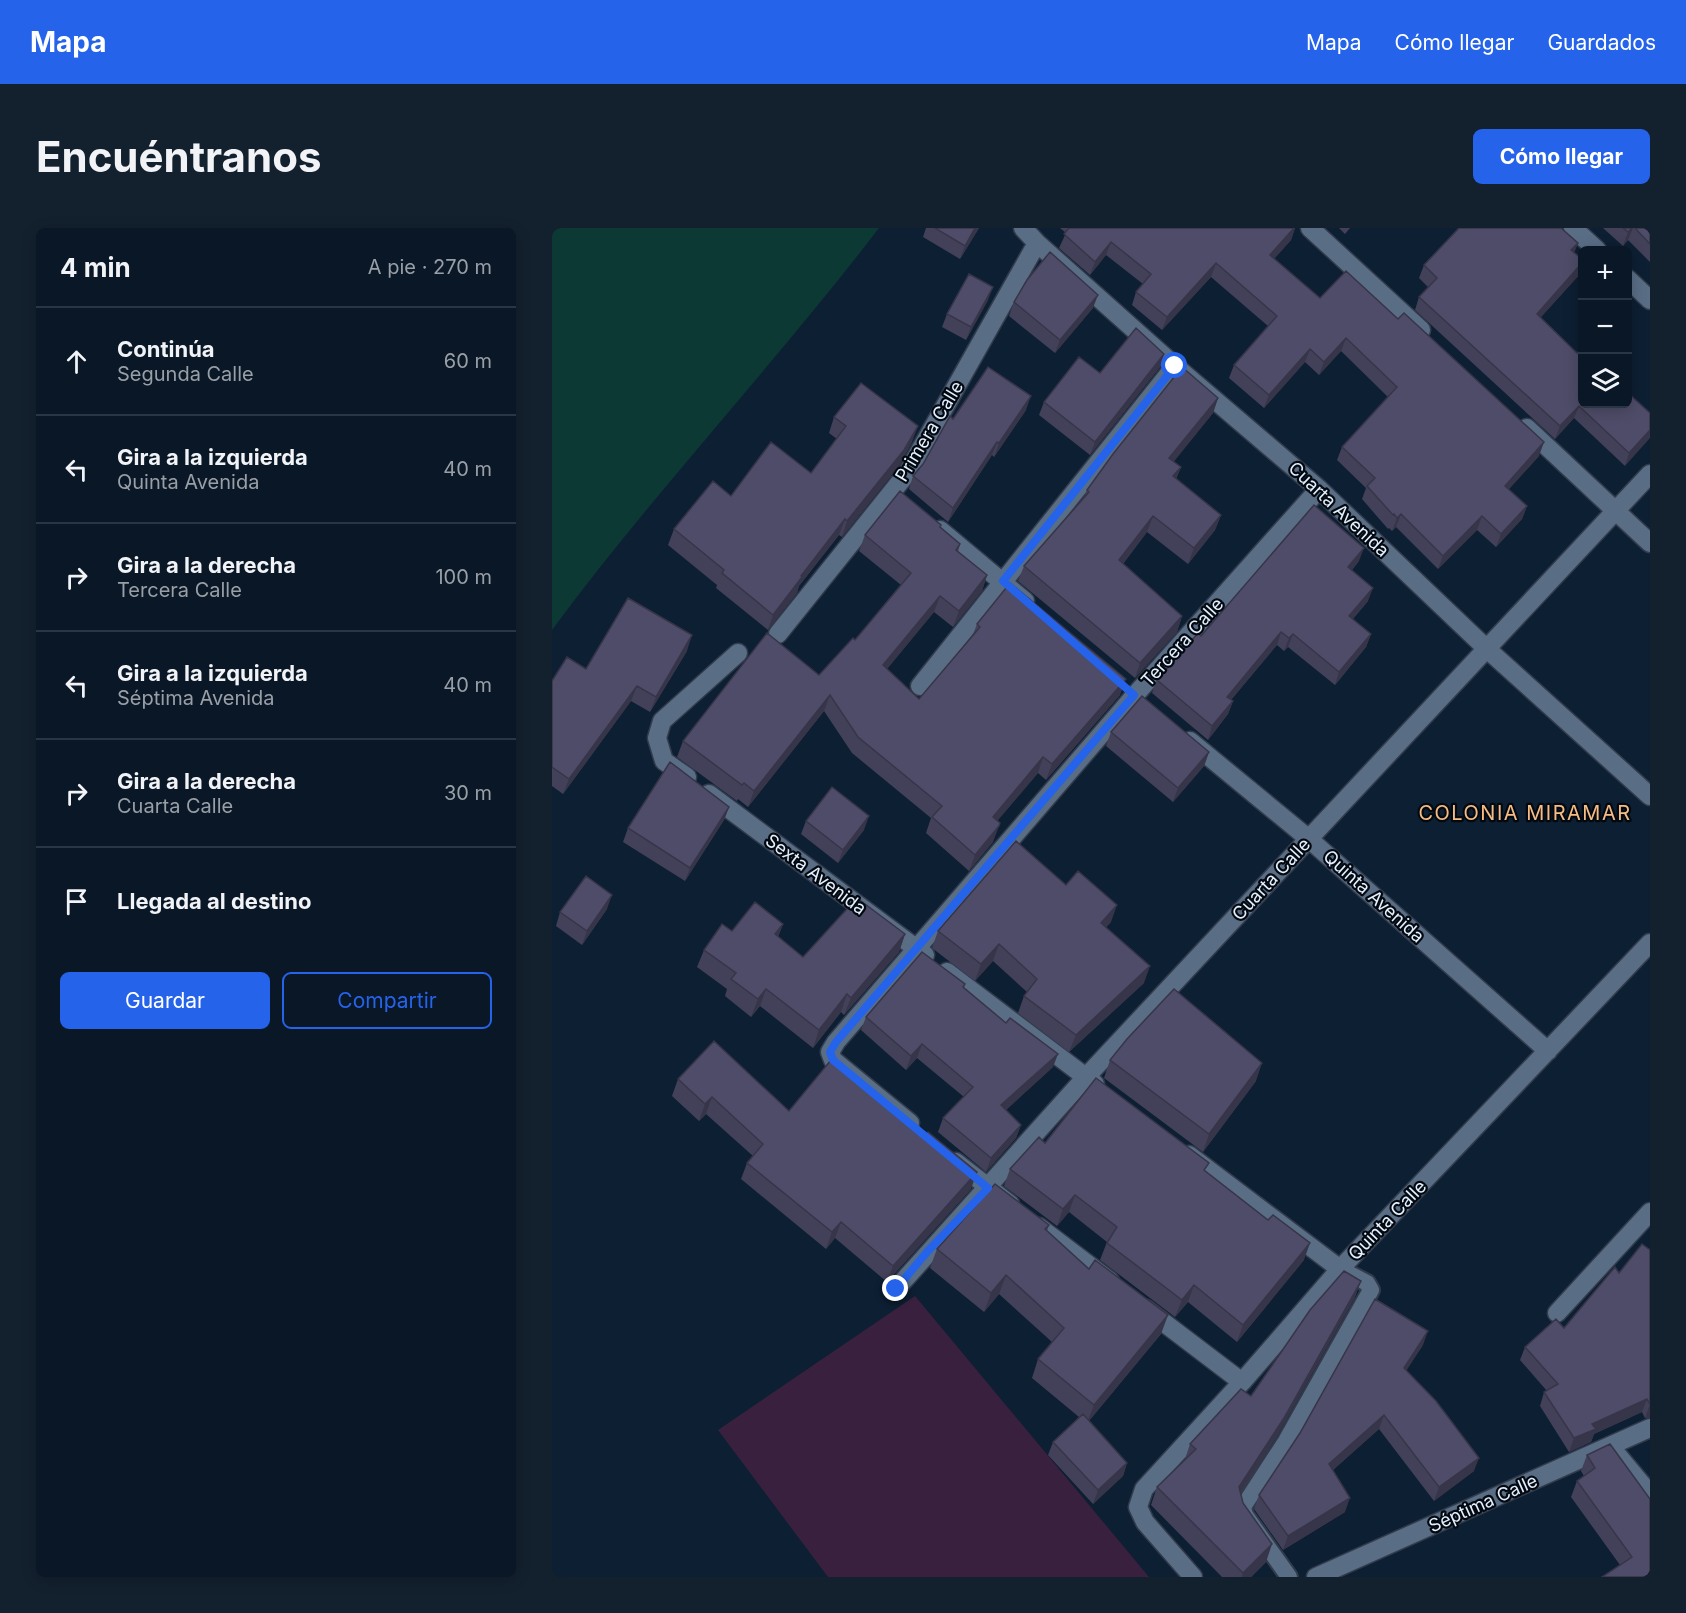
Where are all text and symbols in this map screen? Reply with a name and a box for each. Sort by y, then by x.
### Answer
text: Mapa [30,25,107,59]
text: Mapa [1306,30,1362,55]
text: Cómo llegar [1395,30,1514,55]
text: Guardados [1547,30,1656,55]
button: Cómo llegar [1473,129,1650,184]
text: Encuéntranos [36,131,321,182]
map controls [1578,246,1632,408]
button: + [1578,246,1632,300]
text: 4 min [60,252,131,283]
text: A pie · 270 m [368,255,492,279]
button: − [1578,300,1632,354]
text: Continúa [117,336,215,362]
icon: ahead [60,345,93,378]
text: 60 m [444,349,492,373]
route start [1161,352,1187,378]
button: layers [1578,354,1632,408]
text: Segunda Calle [117,362,254,386]
street label: Primera Calle [891,377,967,485]
text: Gira a la izquierda [117,444,308,470]
icon: left [60,453,93,486]
text: 40 m [443,457,492,481]
street label: Cuarta Avenida [1284,457,1394,561]
text: Quinta Avenida [117,470,259,494]
text: Gira a la derecha [117,552,296,578]
icon: right [60,561,93,594]
text: 100 m [435,565,492,589]
text: Tercera Calle [117,578,242,602]
street label: Tercera Calle [1137,593,1227,691]
text: Gira a la izquierda [117,660,308,686]
icon: left [60,669,93,702]
text: 40 m [443,673,492,697]
text: Séptima Avenida [117,686,275,710]
text: Gira a la derecha [117,768,296,794]
icon: right [60,777,93,810]
text: 30 m [444,781,492,805]
text: Cuarta Calle [117,794,233,818]
district label: COLONIA MIRAMAR [1418,801,1632,825]
street label: Sexta Avenida [762,829,870,919]
street label: Cuarta Calle [1228,834,1314,924]
street label: Quinta Avenida [1319,845,1429,947]
icon: arrive [60,885,93,918]
text: Llegada al destino [117,888,311,914]
button: Guardar [60,972,270,1029]
button: Compartir [282,972,492,1029]
street label: Quinta Calle [1344,1176,1430,1264]
route end [882,1275,908,1301]
street label: Séptima Calle [1425,1470,1541,1536]

